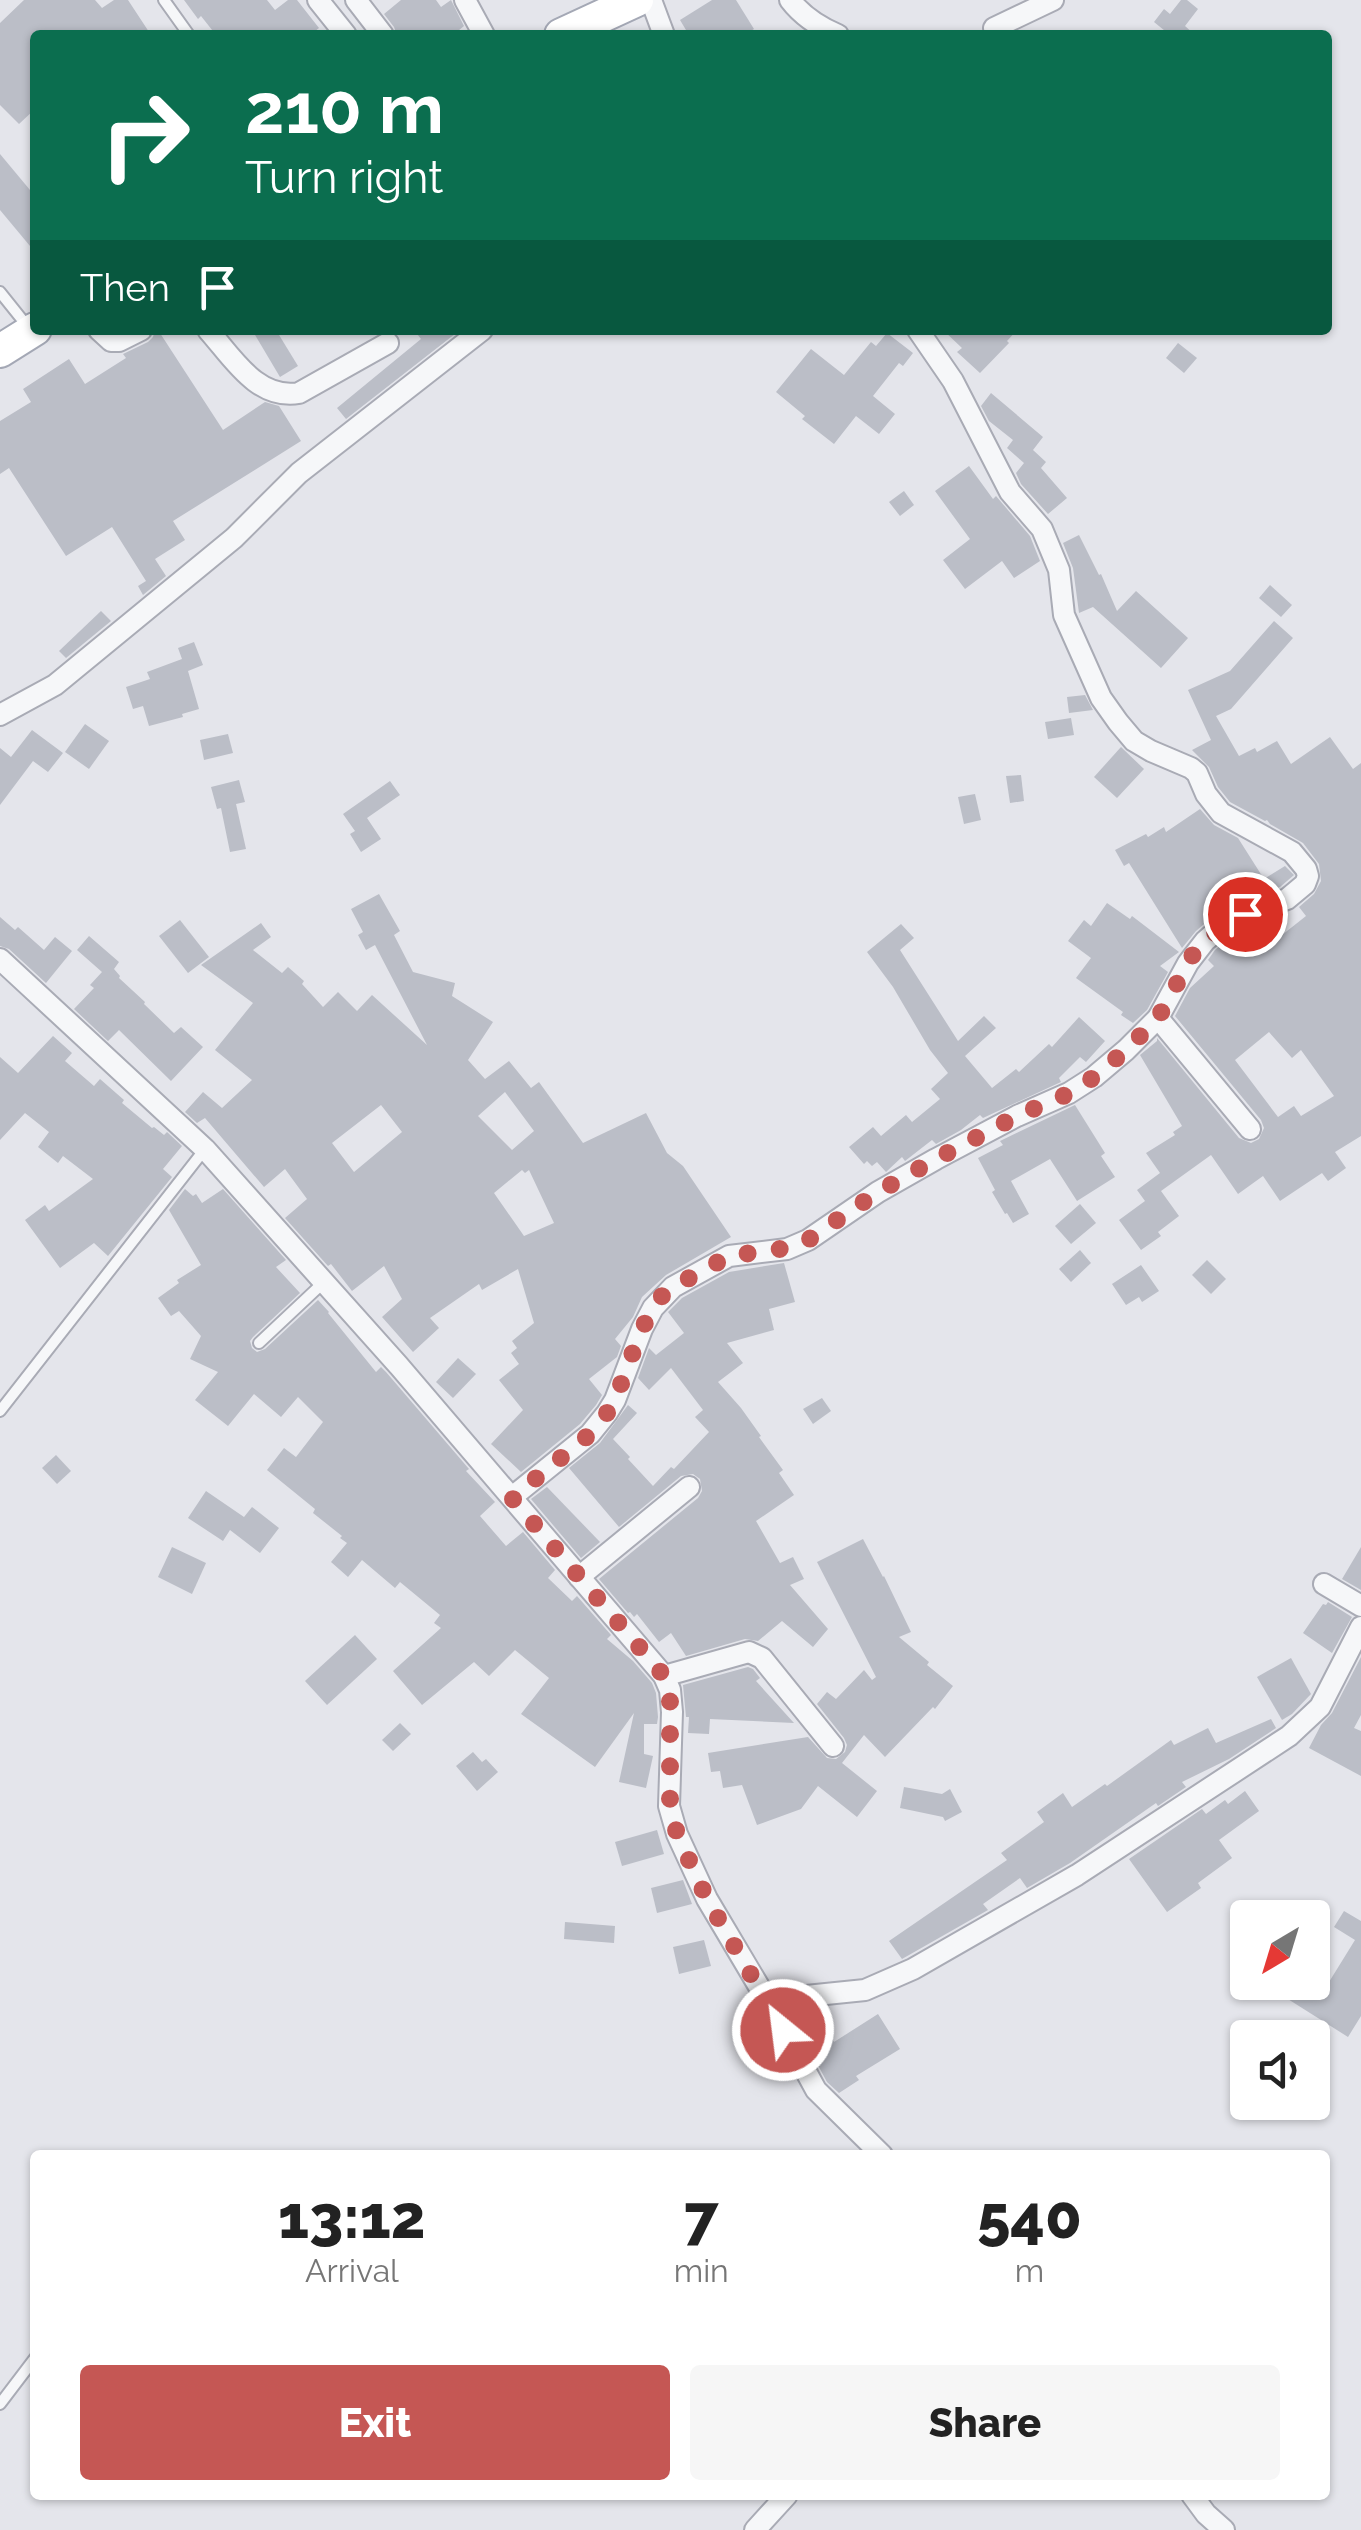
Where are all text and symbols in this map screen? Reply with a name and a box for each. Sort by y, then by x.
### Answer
text: 210 m [245,67,444,149]
icon: right [80,70,210,200]
text: Turn right [245,151,443,204]
icon: arrive [190,260,245,315]
text: Then [80,265,170,310]
pin [1203,872,1288,957]
icon: arrive [1218,887,1273,942]
north arrow [1230,1900,1330,2000]
map controls [1230,1900,1330,2120]
position arrow [731,1978,835,2082]
button: sound [1230,2020,1330,2120]
text: 13:12 [278,2182,426,2252]
text: 7 [684,2182,719,2252]
text: 540 [977,2182,1082,2252]
text: Arrival [305,2252,399,2289]
text: min [674,2252,729,2289]
text: m [1015,2252,1044,2289]
button: Exit [80,2365,670,2480]
button: Share [690,2365,1280,2480]

